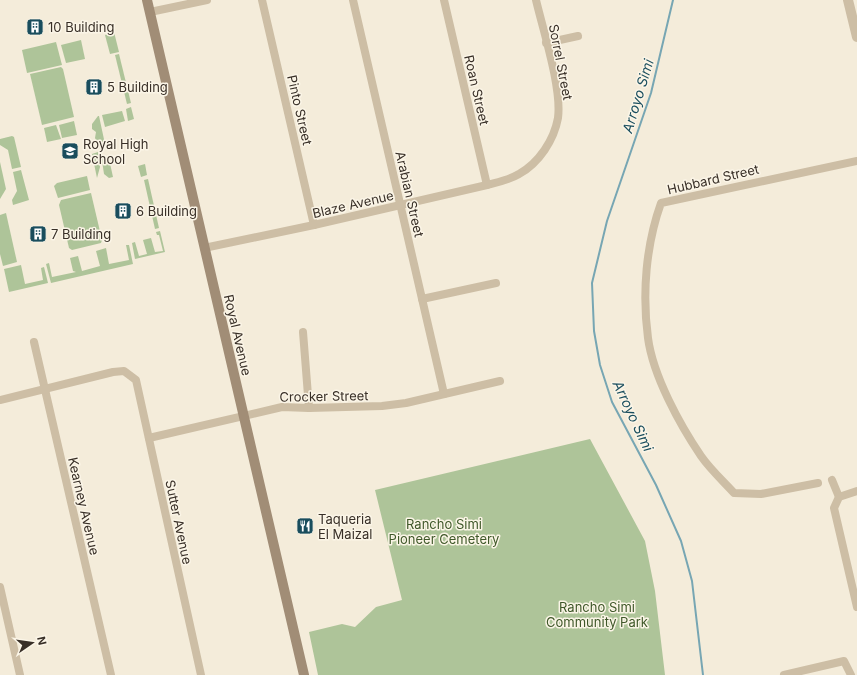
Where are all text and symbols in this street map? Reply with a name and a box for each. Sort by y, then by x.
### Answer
building icon: 10 Building [25,17,45,37]
place label: 10 Building [48,19,114,35]
street label: Sorrel Street [546,23,576,101]
street label: Roan Street [461,53,493,127]
water label: Arroyo Simi [618,56,657,136]
street label: Pinto Street [284,73,316,147]
building icon: 5 Building [84,77,104,97]
place label: 5 Building [107,79,168,95]
place label: Royal High School [83,136,149,167]
school or university icon: Royal High School [60,141,80,161]
street label: Arabian Street [392,150,428,238]
street label: Hubbard Street [666,161,760,197]
street label: Blaze Avenue [311,187,395,221]
building icon: 6 Building [113,201,133,221]
place label: 6 Building [136,203,197,219]
building icon: 7 Building [28,224,48,244]
place label: 7 Building [51,226,111,242]
street label: Royal Avenue [221,293,255,377]
water label: Arroyo Simi [609,377,658,454]
street label: Crocker Street [279,387,369,405]
street label: Kearney Avenue [65,455,103,557]
street label: Sutter Avenue [162,478,196,566]
place label: Taqueria El Maizal [318,511,372,542]
restaurant icon: Taqueria El Maizal [295,516,315,536]
park label: Rancho Simi Pioneer Cemetery [389,516,499,547]
park label: Rancho Simi Community Park [546,599,648,630]
north arrow [12,623,52,663]
text: N [34,635,50,646]

